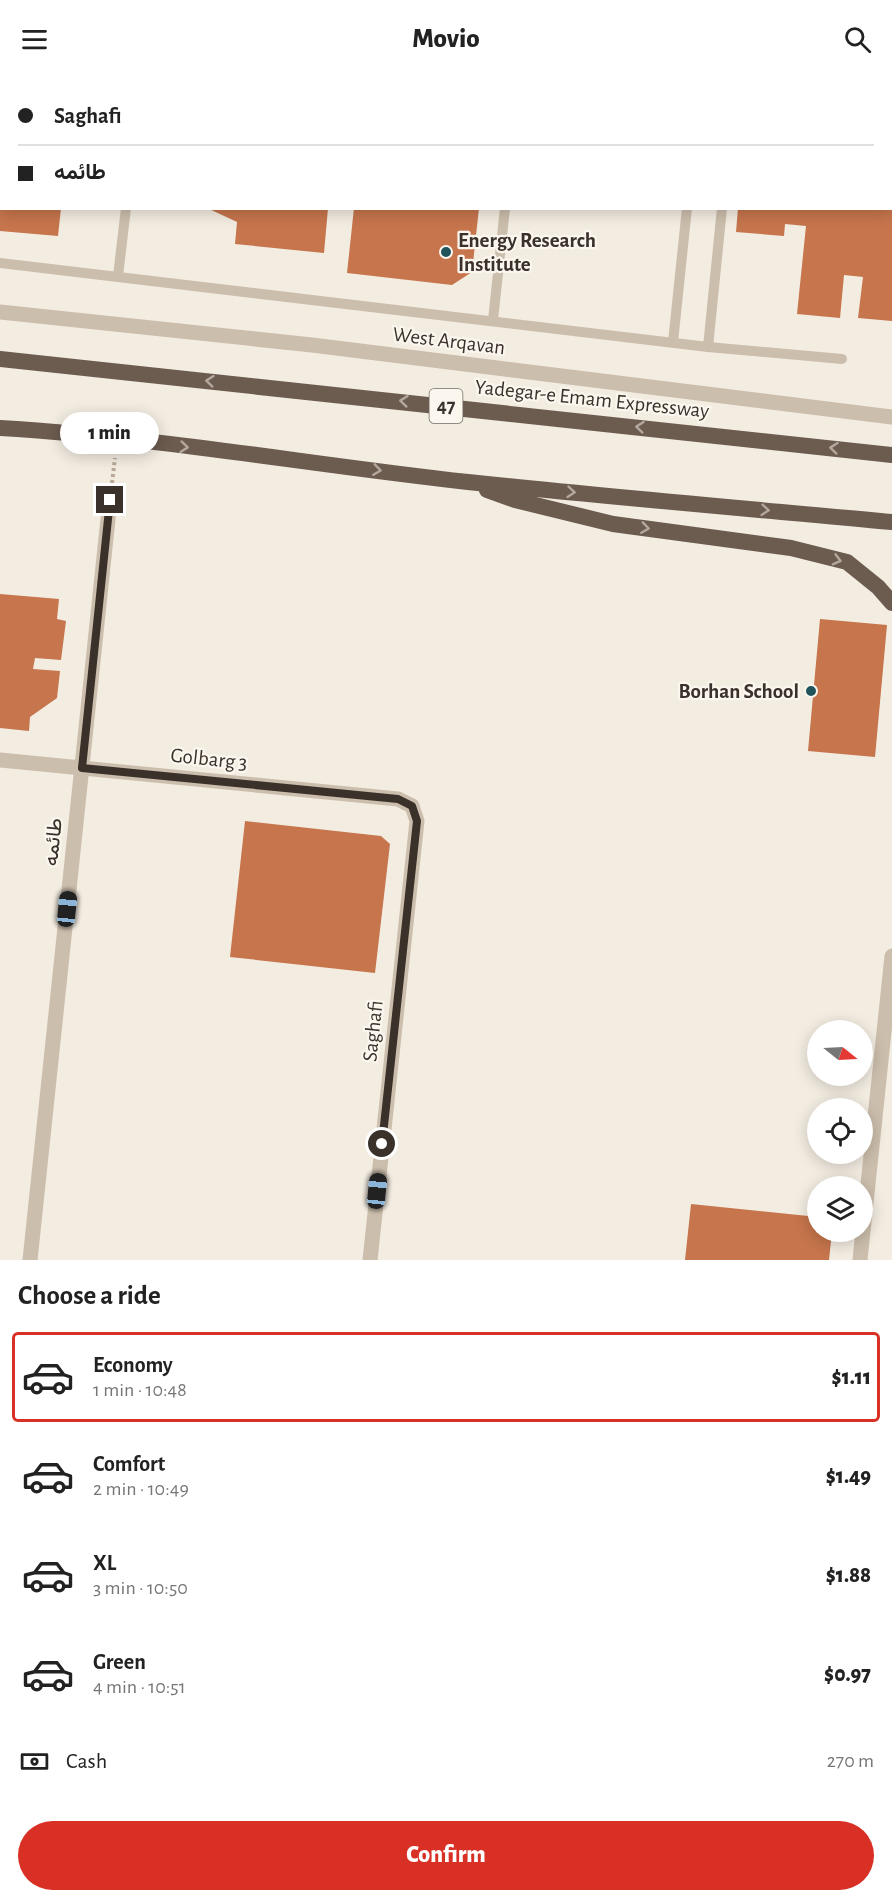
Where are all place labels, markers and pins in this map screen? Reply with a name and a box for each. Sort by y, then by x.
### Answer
place label: Energy Research Institute [458,230,596,275]
marker: Energy Research Institute [439,245,453,259]
place label: Borhan School [679,681,799,702]
marker: Borhan School [804,684,818,698]

